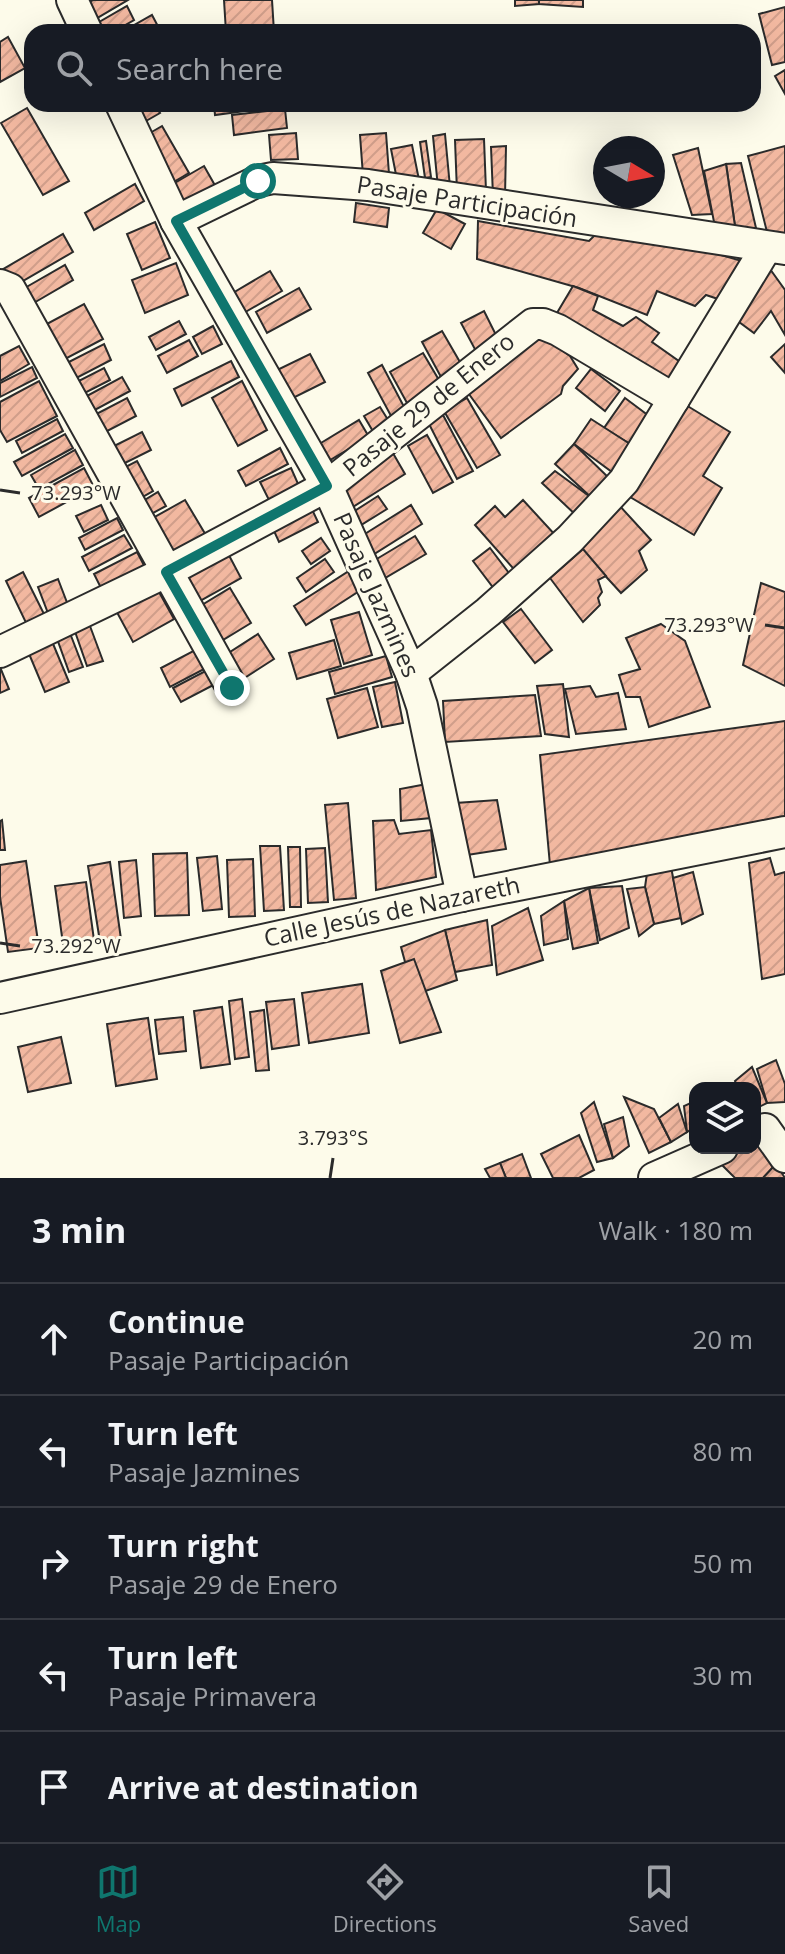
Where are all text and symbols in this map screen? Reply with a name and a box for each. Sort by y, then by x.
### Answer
search box [24,24,761,112]
icon: search [52,46,96,90]
text: Search here [116,48,283,89]
north arrow [593,136,665,208]
route start [240,163,276,199]
street label: Pasaje Participación [355,167,580,234]
street label: Pasaje 29 de Enero [335,324,521,483]
text: 73.293°W [31,479,121,506]
street label: Pasaje Jazmines [326,507,428,682]
text: 73.293°W [664,611,754,638]
route end [214,670,250,706]
street label: Calle Jesús de Nazareth [261,867,523,954]
text: 73.292°W [31,932,121,959]
map controls [689,1082,761,1154]
button: layers [689,1082,761,1154]
text: 3.793°S [298,1124,368,1151]
text: 3 min [32,1207,126,1253]
text: Walk · 180 m [599,1212,753,1248]
text: Continue [108,1301,245,1342]
icon: ahead [32,1317,76,1361]
text: 20 m [692,1321,753,1357]
text: Pasaje Participación [108,1342,349,1378]
text: Turn left [108,1413,238,1454]
icon: left [32,1429,76,1473]
text: 80 m [692,1433,753,1469]
text: Pasaje Jazmines [108,1454,300,1490]
text: Turn right [108,1525,259,1566]
icon: right [32,1541,76,1585]
text: 50 m [692,1545,753,1581]
text: Pasaje 29 de Enero [108,1566,338,1602]
text: Turn left [108,1637,238,1678]
icon: left [32,1653,76,1697]
text: 30 m [692,1657,753,1693]
text: Pasaje Primavera [108,1678,317,1714]
icon: arrive [32,1765,76,1809]
text: Arrive at destination [108,1767,419,1808]
tab: Map [96,1860,141,1938]
tab: Directions [333,1860,437,1938]
tab: Saved [628,1860,689,1938]

